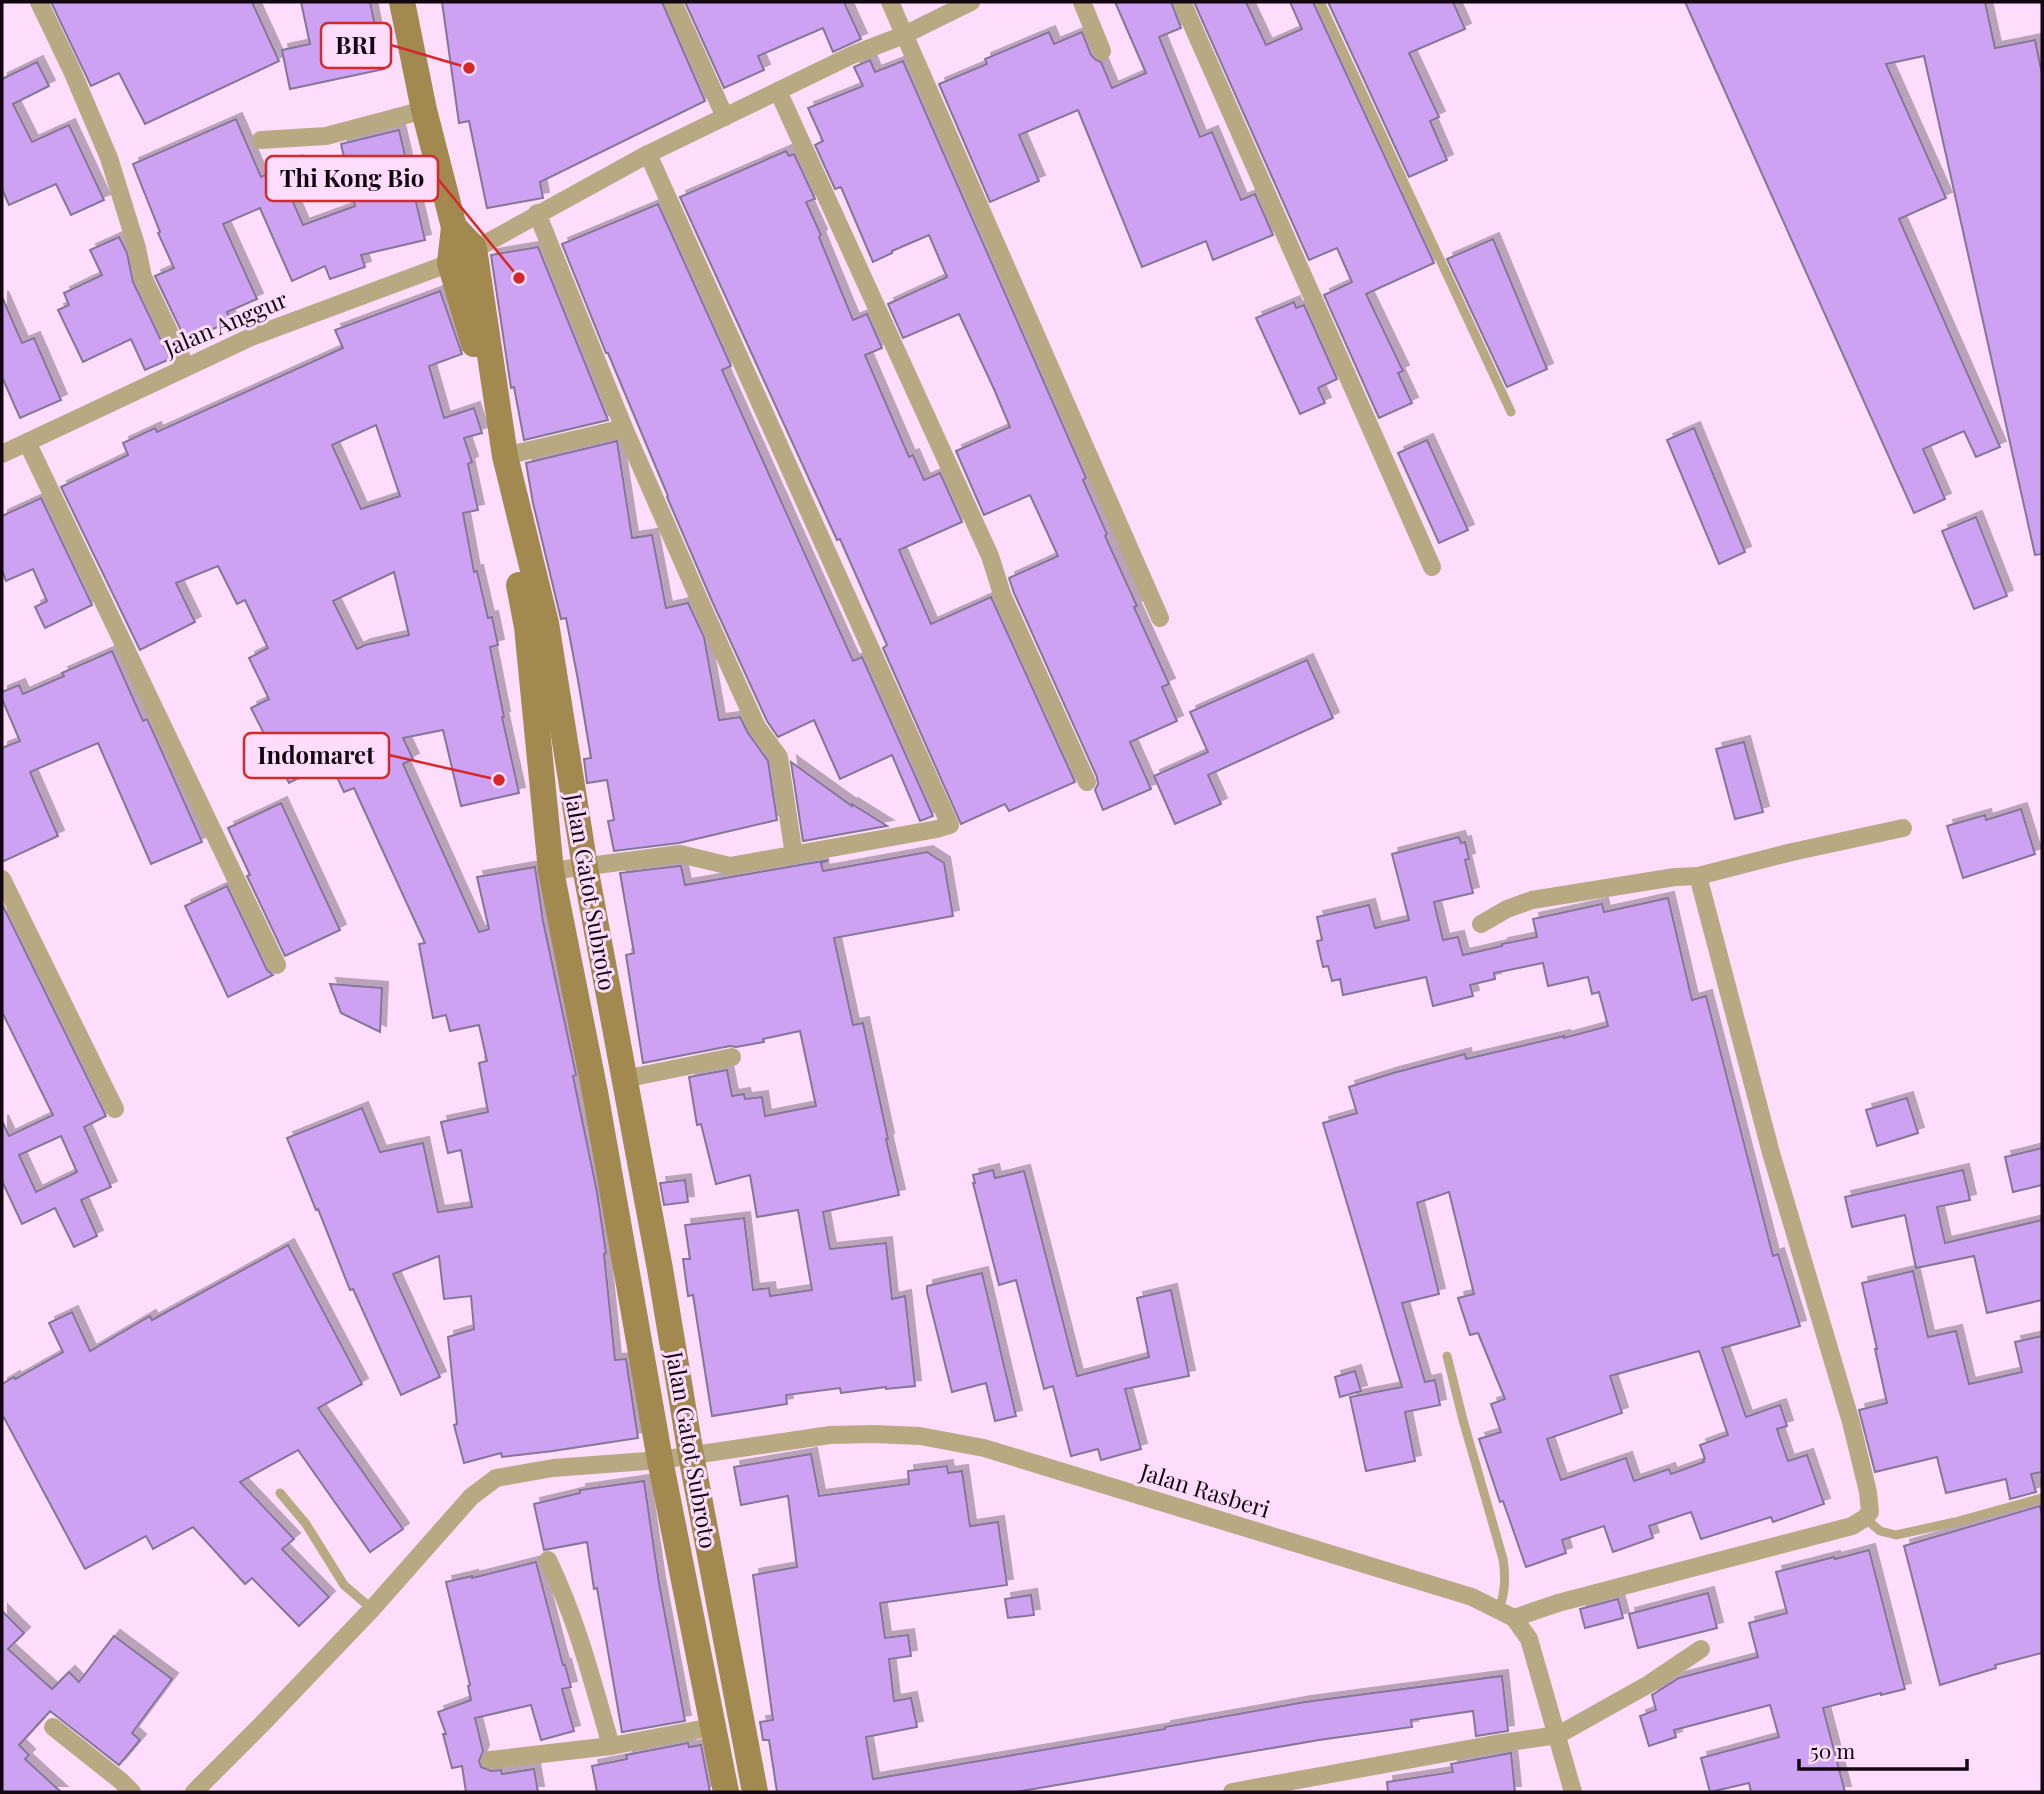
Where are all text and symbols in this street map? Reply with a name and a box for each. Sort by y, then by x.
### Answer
callout: BRI [321,23,391,68]
text: BRI [335,28,377,60]
callout: Thi Kong Bio [266,156,438,201]
text: Thi Kong Bio [280,161,424,193]
street label: Jalan Anggur [158,283,292,363]
callout: Indomaret [244,733,389,778]
text: Indomaret [257,738,375,770]
street label: Jalan Gatot Subroto [559,790,624,993]
street label: Jalan Gatot Subroto [660,1348,725,1551]
street label: Jalan Rasberi [1136,1455,1274,1524]
scale bar [1799,1728,1967,1772]
text: 50 m [1810,1736,1856,1764]

